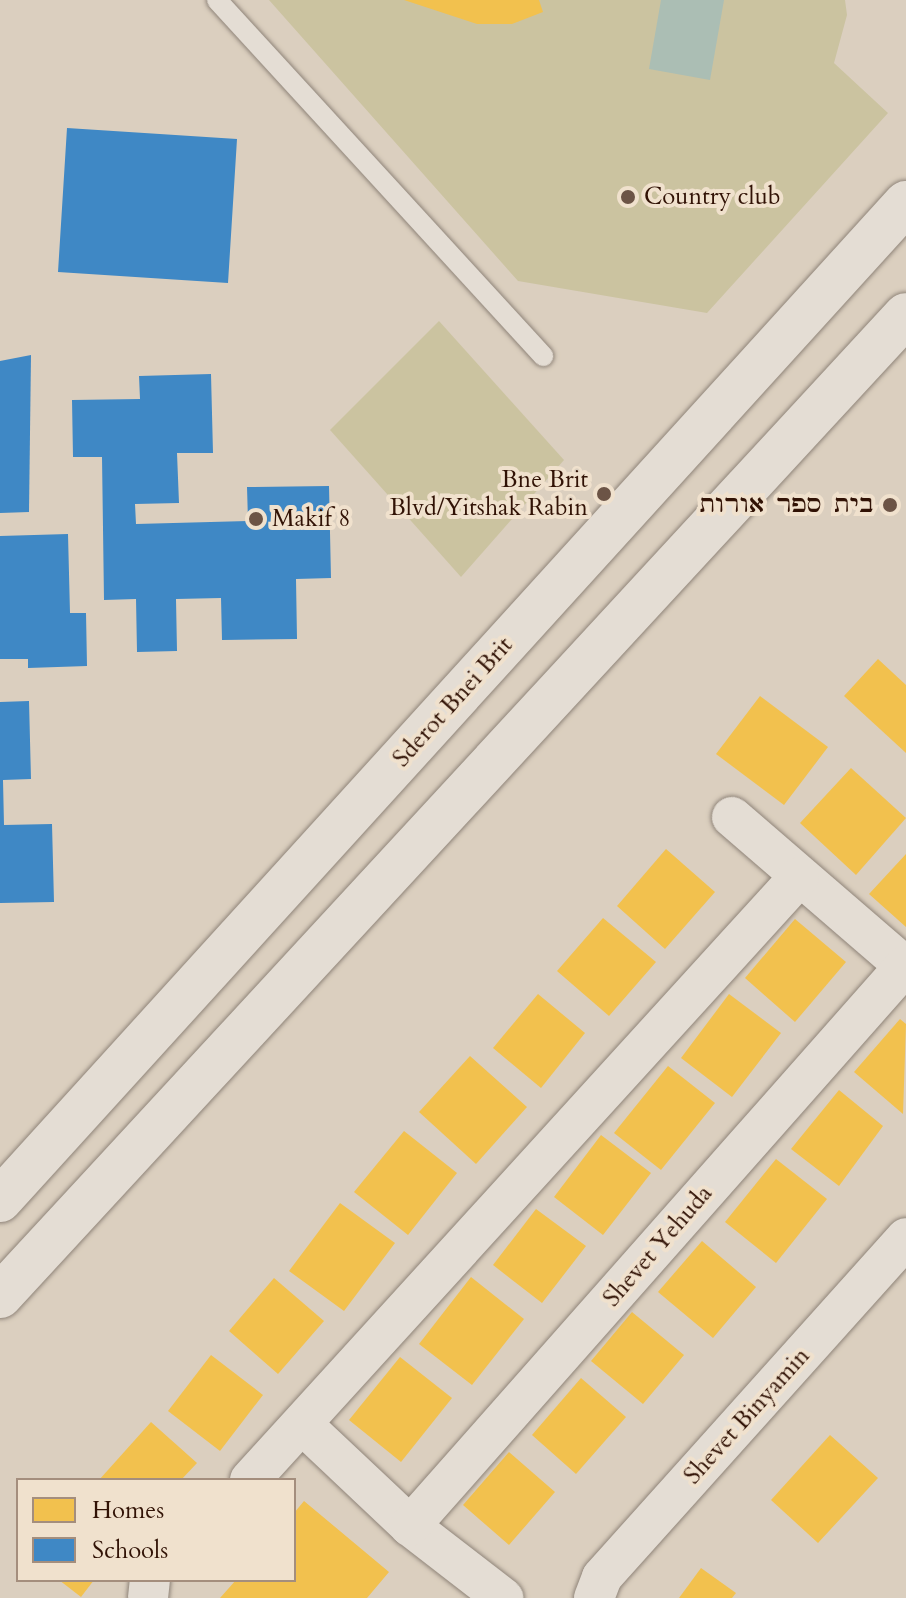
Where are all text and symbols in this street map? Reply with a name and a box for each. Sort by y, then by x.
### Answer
place label: Country club [644,183,781,211]
marker: Country club [619,188,637,206]
place label: Bne Brit Blvd/Yitshak Rabin [390,466,588,522]
marker: Bne Brit Blvd/Yitshak Rabin [595,485,613,503]
place label: בית ספר אורות [711,491,874,519]
marker: בית ספר אורות [881,496,899,514]
place label: Makif 8 [272,505,351,533]
marker: Makif 8 [247,510,265,528]
street label: Sderot Bnei Brit [387,631,519,773]
street label: Shevet Yehuda [597,1179,719,1313]
street label: Shevet Binyamin [678,1342,816,1490]
legend [16,1478,296,1582]
text: Homes [92,1494,164,1527]
text: Schools [92,1534,168,1567]

